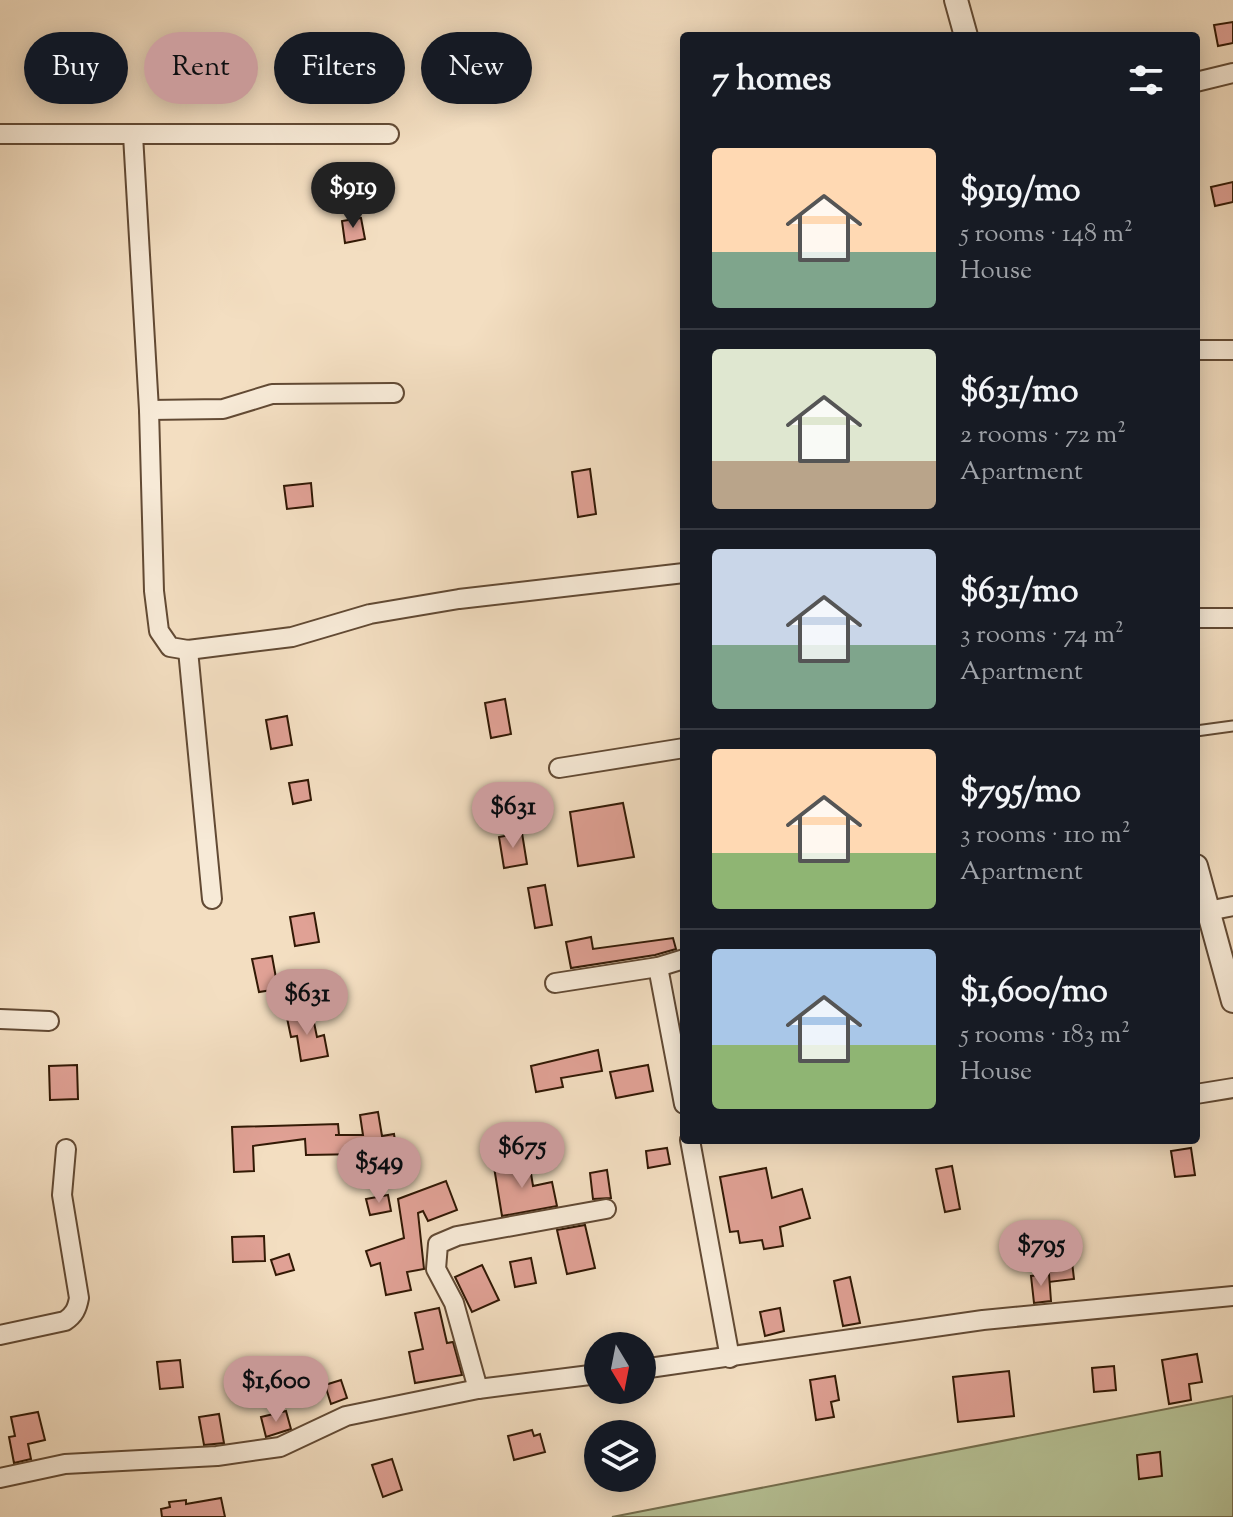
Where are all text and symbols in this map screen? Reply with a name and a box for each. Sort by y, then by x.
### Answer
chip: Buy [24,32,128,104]
chip: Rent [144,32,258,104]
chip: Filters [274,32,405,104]
chip: New [421,32,532,104]
text: 7 homes [712,56,831,105]
icon: filters [1124,58,1168,102]
pin: $919 [306,162,400,230]
text: $919/mo [960,167,1081,216]
text: $919 [329,169,377,206]
icon: home [776,180,872,276]
text: 5 rooms · 148 m² [960,216,1133,253]
text: House [960,253,1032,290]
text: $631/mo [960,368,1079,417]
icon: home [776,381,872,477]
text: 2 rooms · 72 m² [960,417,1126,454]
text: Apartment [960,454,1083,491]
text: $631/mo [960,568,1079,617]
icon: home [776,581,872,677]
text: 3 rooms · 74 m² [960,617,1124,654]
text: Apartment [960,654,1083,691]
text: $795/mo [960,768,1081,817]
icon: home [776,781,872,877]
pin: $631 [466,782,560,850]
text: $631 [490,789,536,826]
text: 3 rooms · 110 m² [960,817,1131,854]
text: Apartment [960,854,1083,891]
text: $1,600/mo [960,968,1108,1017]
pin: $631 [260,969,354,1037]
text: $631 [284,976,330,1013]
icon: home [776,981,872,1077]
text: 5 rooms · 183 m² [960,1017,1130,1054]
text: House [960,1054,1032,1091]
pin: $675 [475,1122,569,1190]
text: $675 [498,1129,546,1166]
pin: $549 [332,1137,426,1205]
text: $549 [355,1144,403,1181]
pin: $795 [994,1220,1088,1288]
text: $795 [1017,1227,1065,1264]
north arrow [584,1332,656,1404]
map controls [584,1332,656,1492]
pin: $1,600 [211,1356,341,1424]
text: $1,600 [241,1363,311,1400]
button: layers [584,1420,656,1492]

